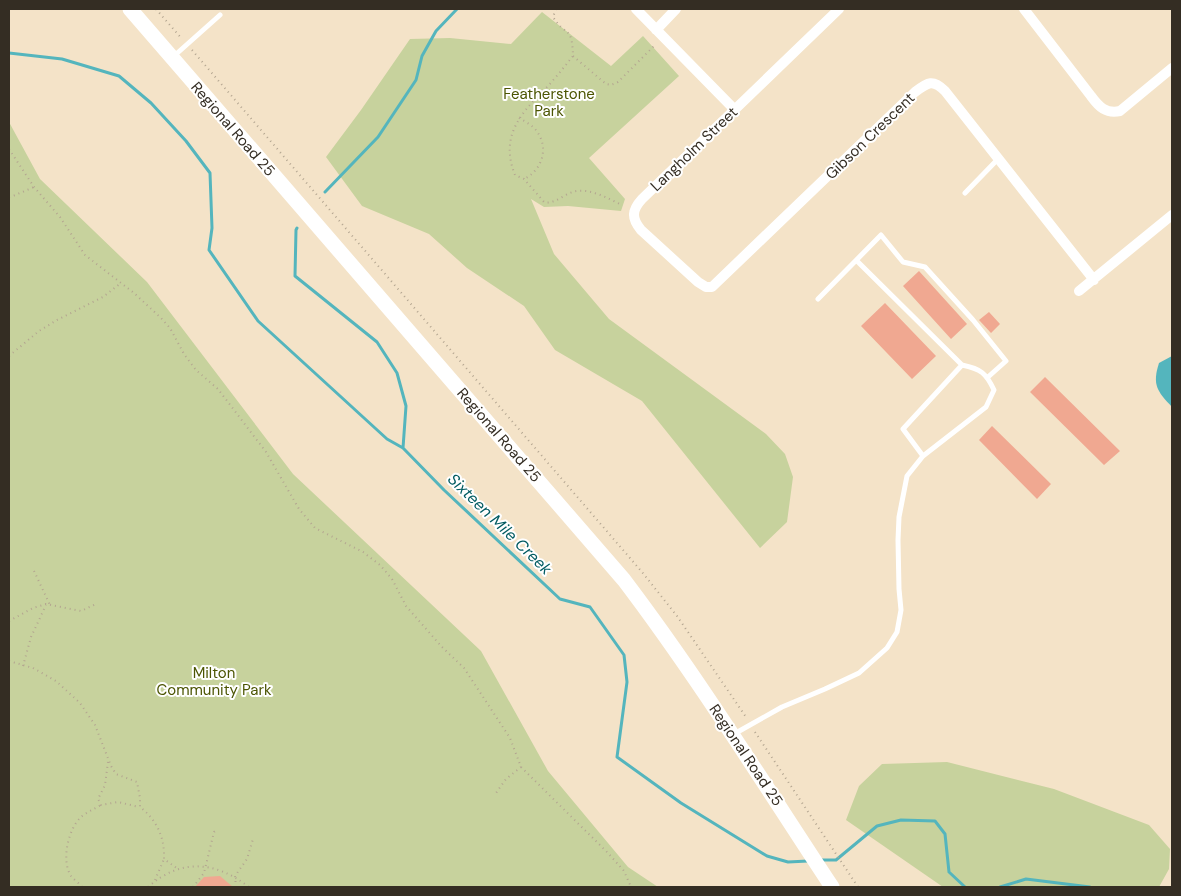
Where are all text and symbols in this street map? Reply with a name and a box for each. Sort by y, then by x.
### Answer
street label: Regional Road 25 [187,78,279,180]
park label: Featherstone Park [503,84,595,121]
street label: Gibson Crescent [821,88,919,184]
street label: Langholm Street [646,102,742,196]
street label: Regional Road 25 [453,384,545,486]
water label: Sixteen Mile Creek [443,469,557,580]
park label: Milton Community Park [156,663,272,700]
street label: Regional Road 25 [705,700,787,810]

